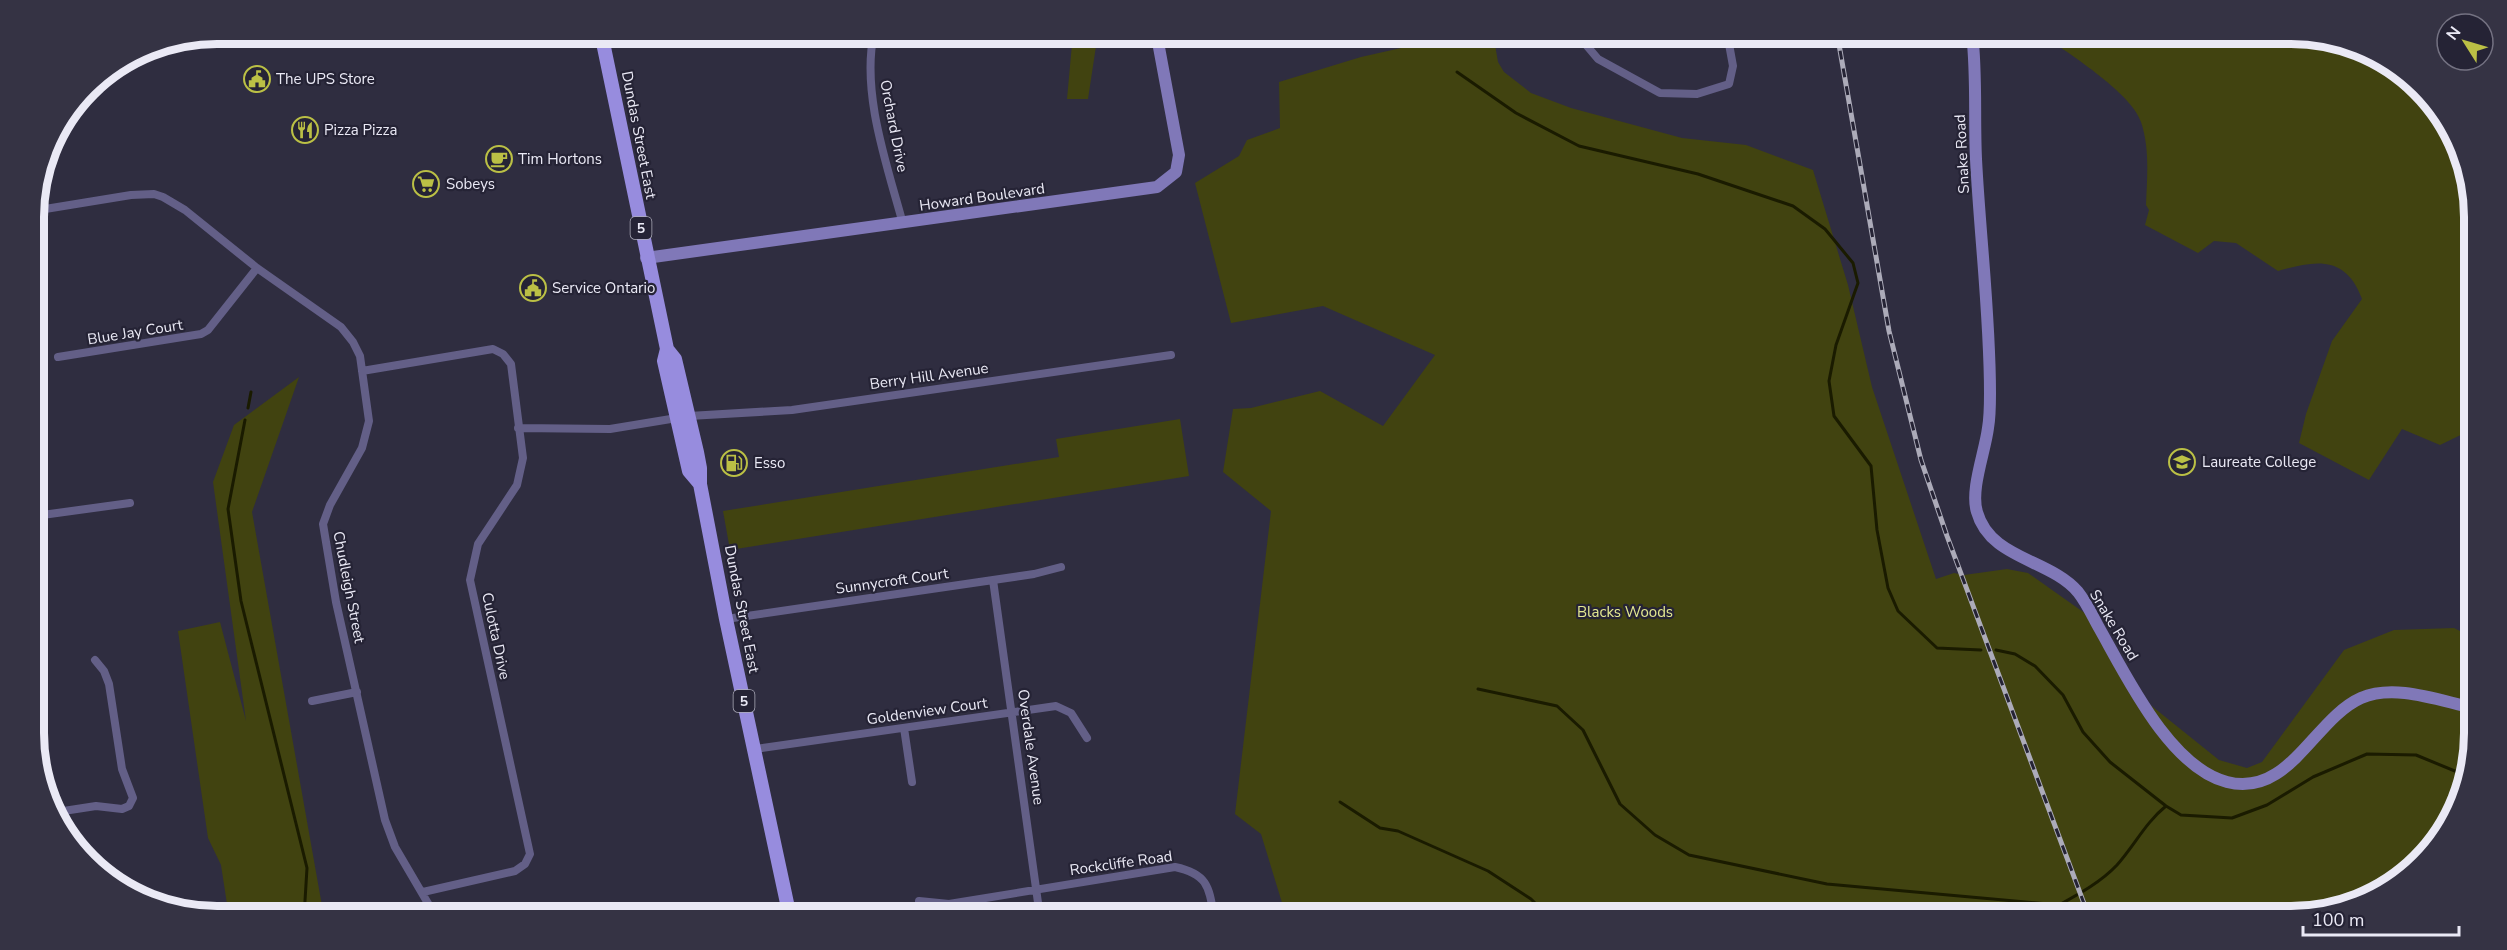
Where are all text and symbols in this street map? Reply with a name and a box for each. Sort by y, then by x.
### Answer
north arrow [2435,12,2495,72]
text: N [2441,22,2466,45]
public building icon: The UPS Store [242,64,272,94]
place label: The UPS Store [276,69,375,89]
street label: Dundas Street East [617,69,661,201]
street label: Orchard Drive [875,78,913,174]
street label: Snake Road [1950,114,1974,194]
restaurant icon: Pizza Pizza [290,115,320,145]
place label: Pizza Pizza [324,120,397,140]
cafe icon: Tim Hortons [484,144,514,174]
place label: Tim Hortons [518,149,602,169]
supermarket icon: Sobeys [411,169,441,199]
place label: Sobeys [446,174,495,194]
street label: Howard Boulevard [918,178,1046,216]
road number: 5 [630,217,652,239]
public building icon: Service Ontario [518,273,548,303]
place label: Service Ontario [552,278,655,298]
street label: Blue Jay Court [86,314,185,349]
street label: Berry Hill Avenue [868,358,990,394]
school or university icon: Laureate College [2167,447,2197,477]
fuel station icon: Esso [719,448,749,478]
place label: Laureate College [2202,452,2316,472]
place label: Esso [754,453,785,473]
street label: Chudleigh Street [328,529,370,645]
street label: Dundas Street East [720,543,764,675]
street label: Sunnycroft Court [834,563,950,599]
street label: Snake Road [2085,586,2143,664]
street label: Culotta Drive [477,591,515,681]
park label: Blacks Woods [1577,602,1673,622]
street label: Overdale Avenue [1013,688,1049,806]
road number: 5 [734,690,754,712]
street label: Goldenview Court [865,693,989,729]
street label: Rockcliffe Road [1068,846,1174,880]
scale bar [2303,899,2459,937]
text: 100 m [2312,908,2364,932]

